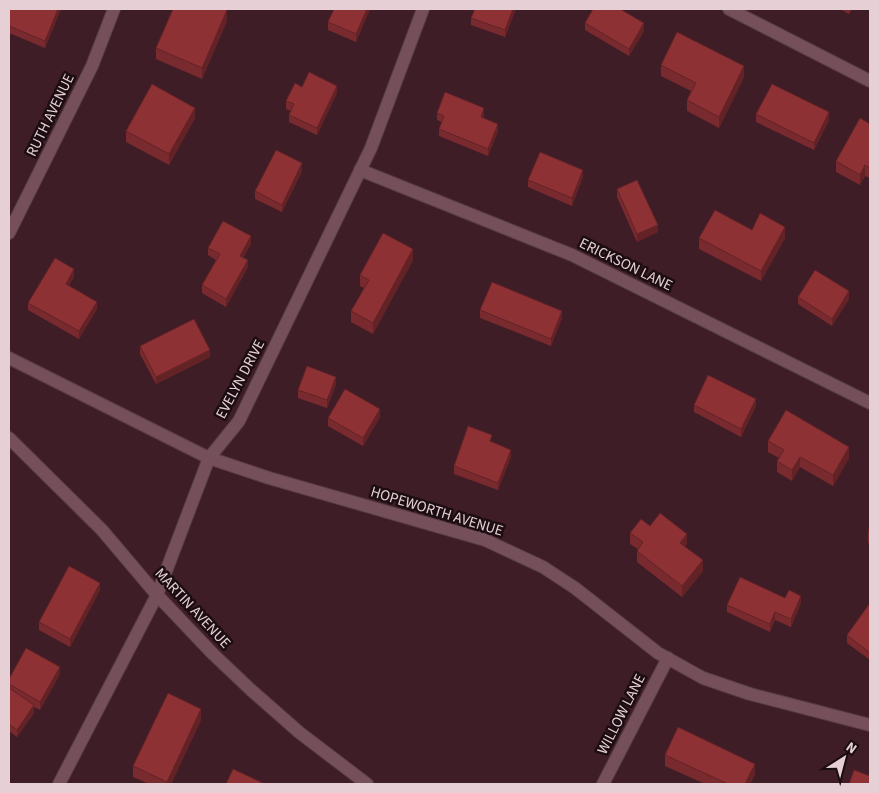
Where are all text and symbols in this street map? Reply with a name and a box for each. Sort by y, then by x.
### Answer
street label: RUTH AVENUE [21,70,80,160]
street label: ERICKSON LANE [576,233,676,296]
street label: EVELYN DRIVE [211,336,270,423]
street label: HOPEWORTH AVENUE [368,481,506,542]
street label: MARTIN AVENUE [150,564,235,653]
street label: WILLOW LANE [592,670,651,758]
north arrow [819,733,869,783]
text: N [841,737,861,759]

